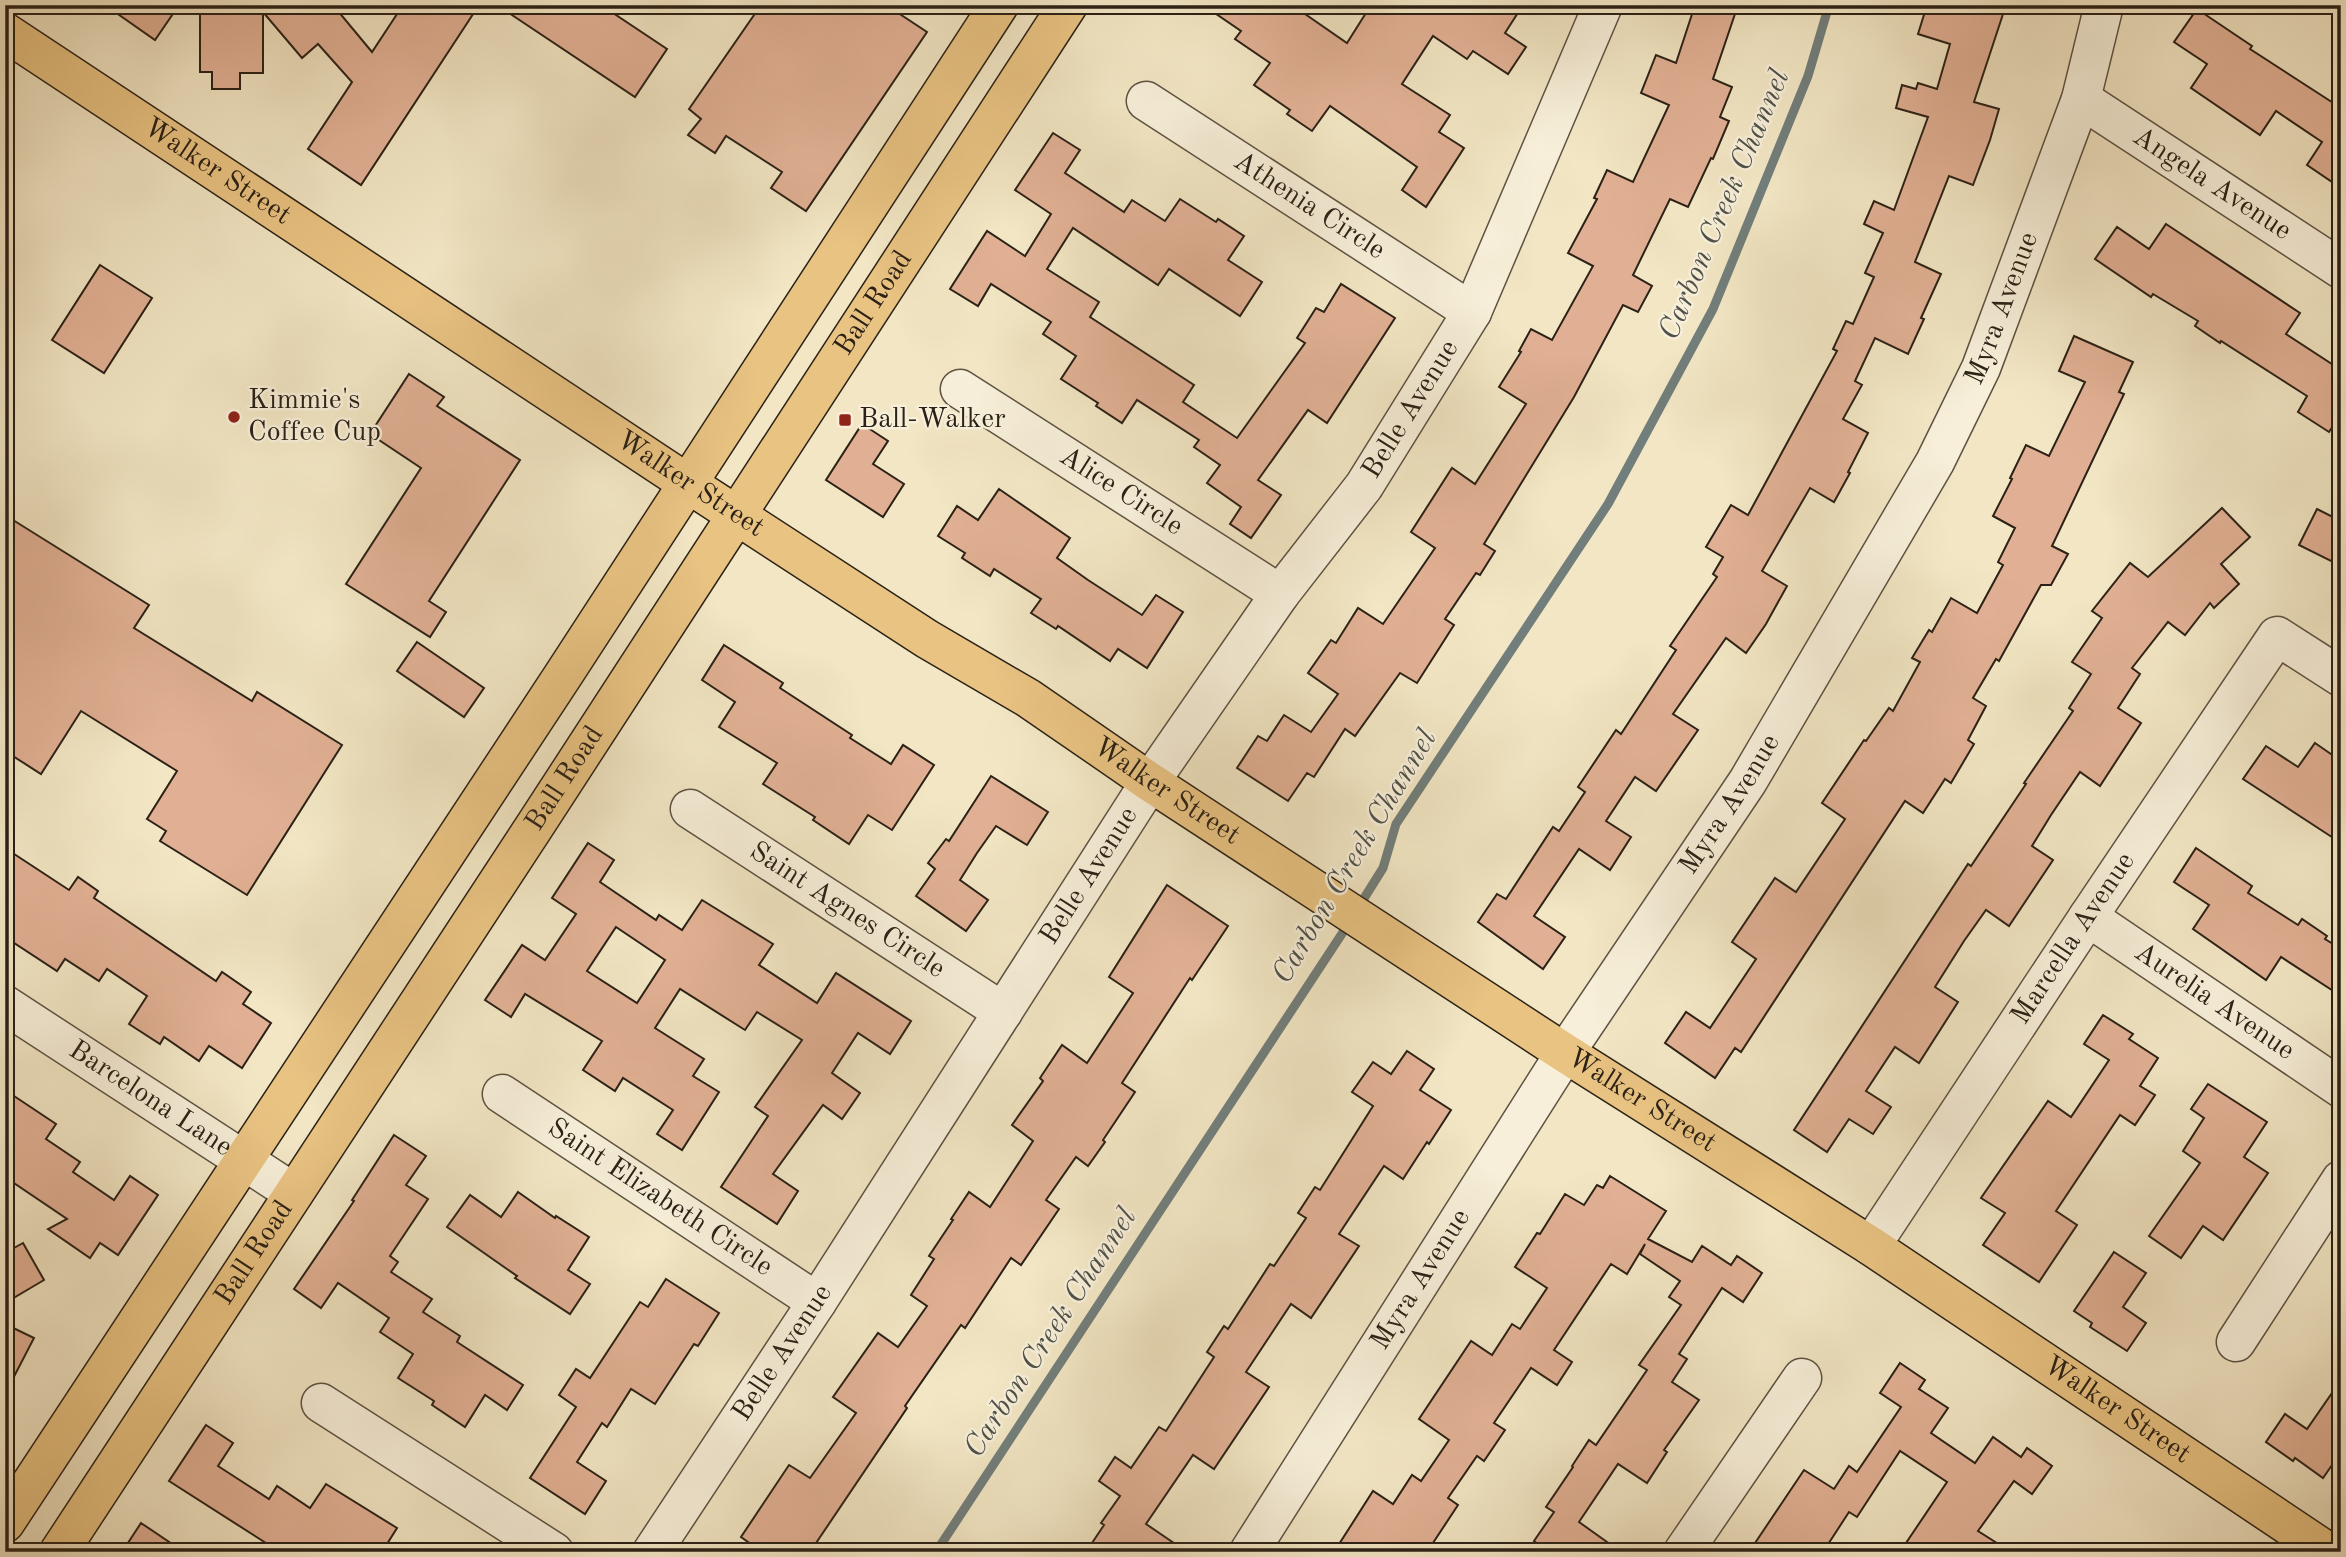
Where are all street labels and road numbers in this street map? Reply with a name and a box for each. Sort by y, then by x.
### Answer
street label: Walker Street [138,114,296,231]
street label: Angela Avenue [2127,123,2296,246]
street label: Athenia Circle [1228,147,1390,265]
street label: Myra Avenue [1961,229,2044,390]
street label: Ball Road [830,246,918,361]
street label: Belle Avenue [1358,336,1465,484]
street label: Walker Street [611,426,769,543]
street label: Alice Circle [1054,442,1187,542]
street label: Ball Road [521,722,609,836]
street label: Myra Avenue [1675,730,1786,880]
street label: Walker Street [1088,733,1245,851]
street label: Belle Avenue [1035,803,1144,950]
street label: Saint Agnes Circle [744,837,950,984]
street label: Marcella Avenue [2007,848,2141,1030]
street label: Aurelia Avenue [2129,938,2299,1066]
street label: Barcelona Lane [63,1036,237,1163]
street label: Walker Street [1562,1044,1721,1158]
street label: Saint Elizabeth Circle [542,1114,777,1282]
street label: Ball Road [210,1196,299,1311]
street label: Myra Avenue [1367,1205,1476,1355]
street label: Belle Avenue [728,1280,838,1427]
street label: Walker Street [2038,1352,2195,1469]

